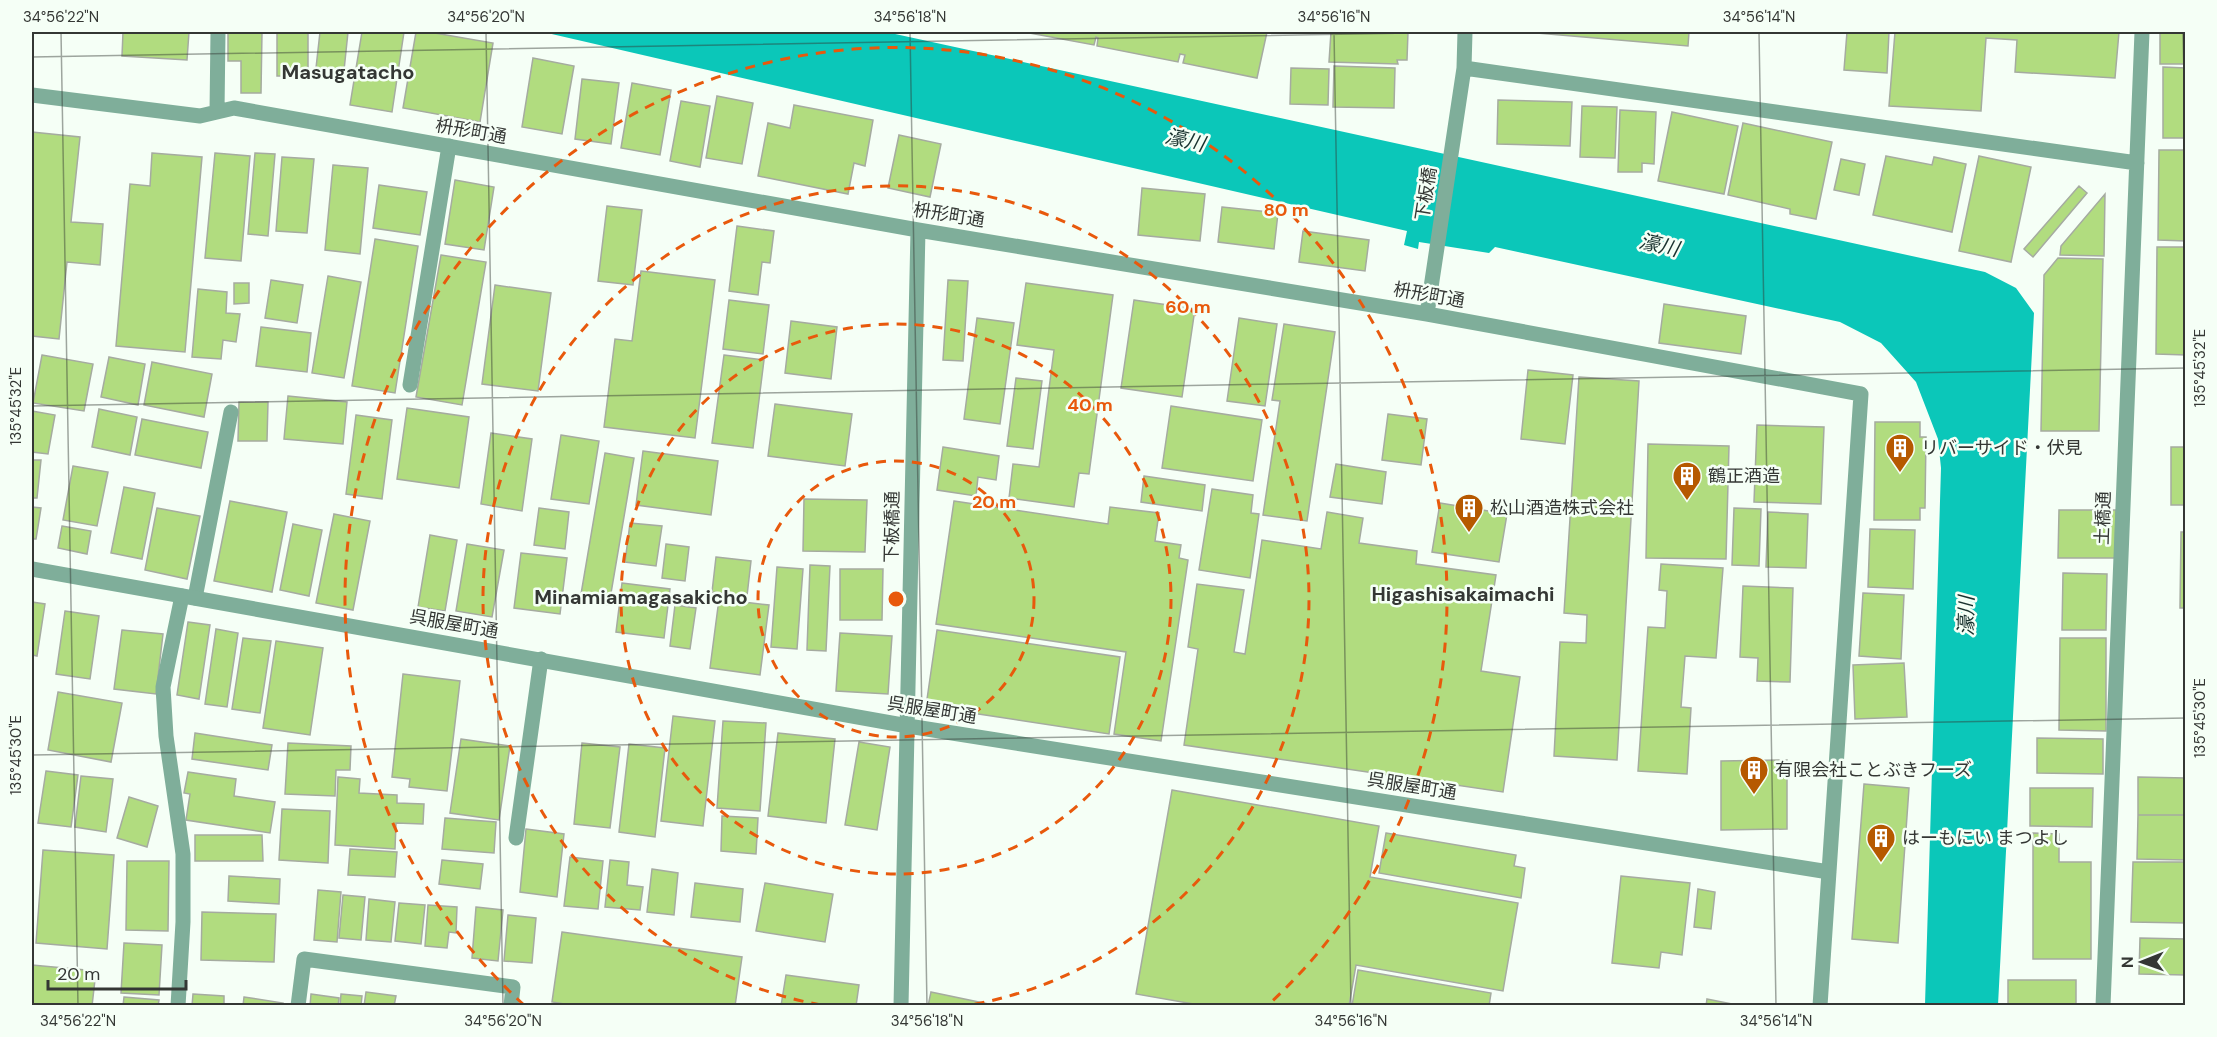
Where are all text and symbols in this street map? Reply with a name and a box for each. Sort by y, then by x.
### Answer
text: 34°56'22"N [23,7,99,27]
text: 34°56'20"N [447,7,525,27]
text: 34°56'18"N [874,7,946,27]
text: 34°56'16"N [1298,7,1370,27]
text: 34°56'14"N [1723,7,1795,27]
district label: Masugatacho [281,59,415,85]
street label: 枡形町通 [433,113,509,149]
water label: 濠川 [1163,123,1209,158]
street label: 下板橋 [1410,165,1442,223]
street label: 枡形町通 [912,198,986,232]
text: 80 m [1263,198,1309,222]
water label: 濠川 [1637,228,1683,263]
street label: 枡形町通 [1391,277,1467,313]
text: 60 m [1165,295,1211,319]
text: 135°45'32"E [2190,329,2210,407]
text: 135°45'32"E [6,367,26,445]
text: 40 m [1067,393,1113,417]
building icon: リバーサイド・伏見 [1884,432,1916,474]
place label: リバーサイド・伏見 [1921,436,2083,460]
building icon: 鶴正酒造 [1671,460,1703,502]
place label: 鶴正酒造 [1708,464,1780,488]
text: 20 m [972,490,1016,514]
street label: 下板橋通 [879,491,905,563]
street label: 土橋通 [2090,491,2116,545]
building icon: 松山酒造株式会社 [1453,492,1485,534]
place label: 松山酒造株式会社 [1490,496,1634,520]
district label: Higashisakaimachi [1371,581,1555,607]
district label: Minamiamagasakicho [534,584,748,610]
centre of rings [886,589,906,609]
water label: 濠川 [1953,594,1979,636]
street label: 呉服屋町通 [408,604,500,644]
text: 135°45'30"E [2190,678,2210,758]
street label: 呉服屋町通 [886,691,978,729]
text: 135°45'30"E [6,715,26,795]
building icon: 有限会社ことぶきフーズ [1738,754,1770,796]
place label: 有限会社ことぶきフーズ [1775,758,1972,782]
street label: 呉服屋町通 [1366,767,1458,805]
building icon: はーもにい まつよし [1865,822,1897,864]
place label: はーもにい まつよし [1902,826,2069,850]
north arrow [2112,932,2172,992]
scale bar [48,953,186,991]
text: N [2117,956,2138,968]
text: 20 m [57,962,100,986]
text: 34°56'22"N [40,1011,116,1031]
text: 34°56'20"N [464,1011,542,1031]
text: 34°56'18"N [891,1011,963,1031]
text: 34°56'16"N [1315,1011,1387,1031]
text: 34°56'14"N [1740,1011,1812,1031]

